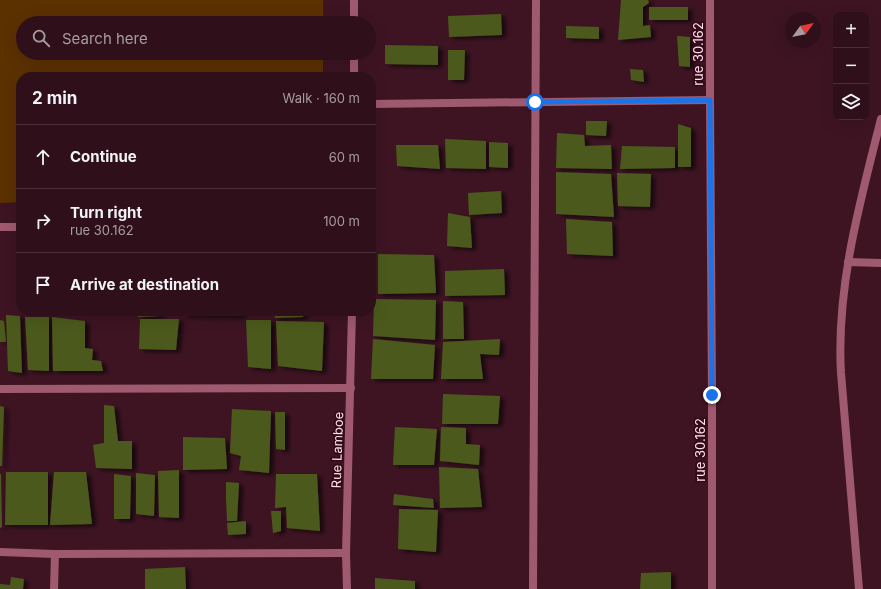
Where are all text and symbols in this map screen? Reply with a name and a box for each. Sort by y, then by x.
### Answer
north arrow [785,12,821,48]
map controls [833,12,869,120]
button: + [833,12,869,48]
search box [16,16,376,60]
street label: rue 30.162 [690,22,706,86]
icon: search [30,27,52,49]
text: Search here [62,29,148,48]
button: − [833,48,869,84]
button: layers [833,84,869,120]
text: 2 min [32,88,77,108]
text: Walk · 160 m [283,90,360,106]
route start [526,93,544,111]
icon: ahead [32,146,54,168]
text: Continue [70,147,137,166]
text: 60 m [329,149,360,165]
text: Turn right [70,203,142,222]
icon: right [32,210,54,232]
text: 100 m [323,213,360,229]
text: rue 30.162 [70,222,134,238]
icon: arrive [32,274,54,296]
text: Arrive at destination [70,275,219,294]
route end [703,386,721,404]
street label: Rue Lamboe [328,411,346,489]
street label: rue 30.162 [692,418,708,482]

